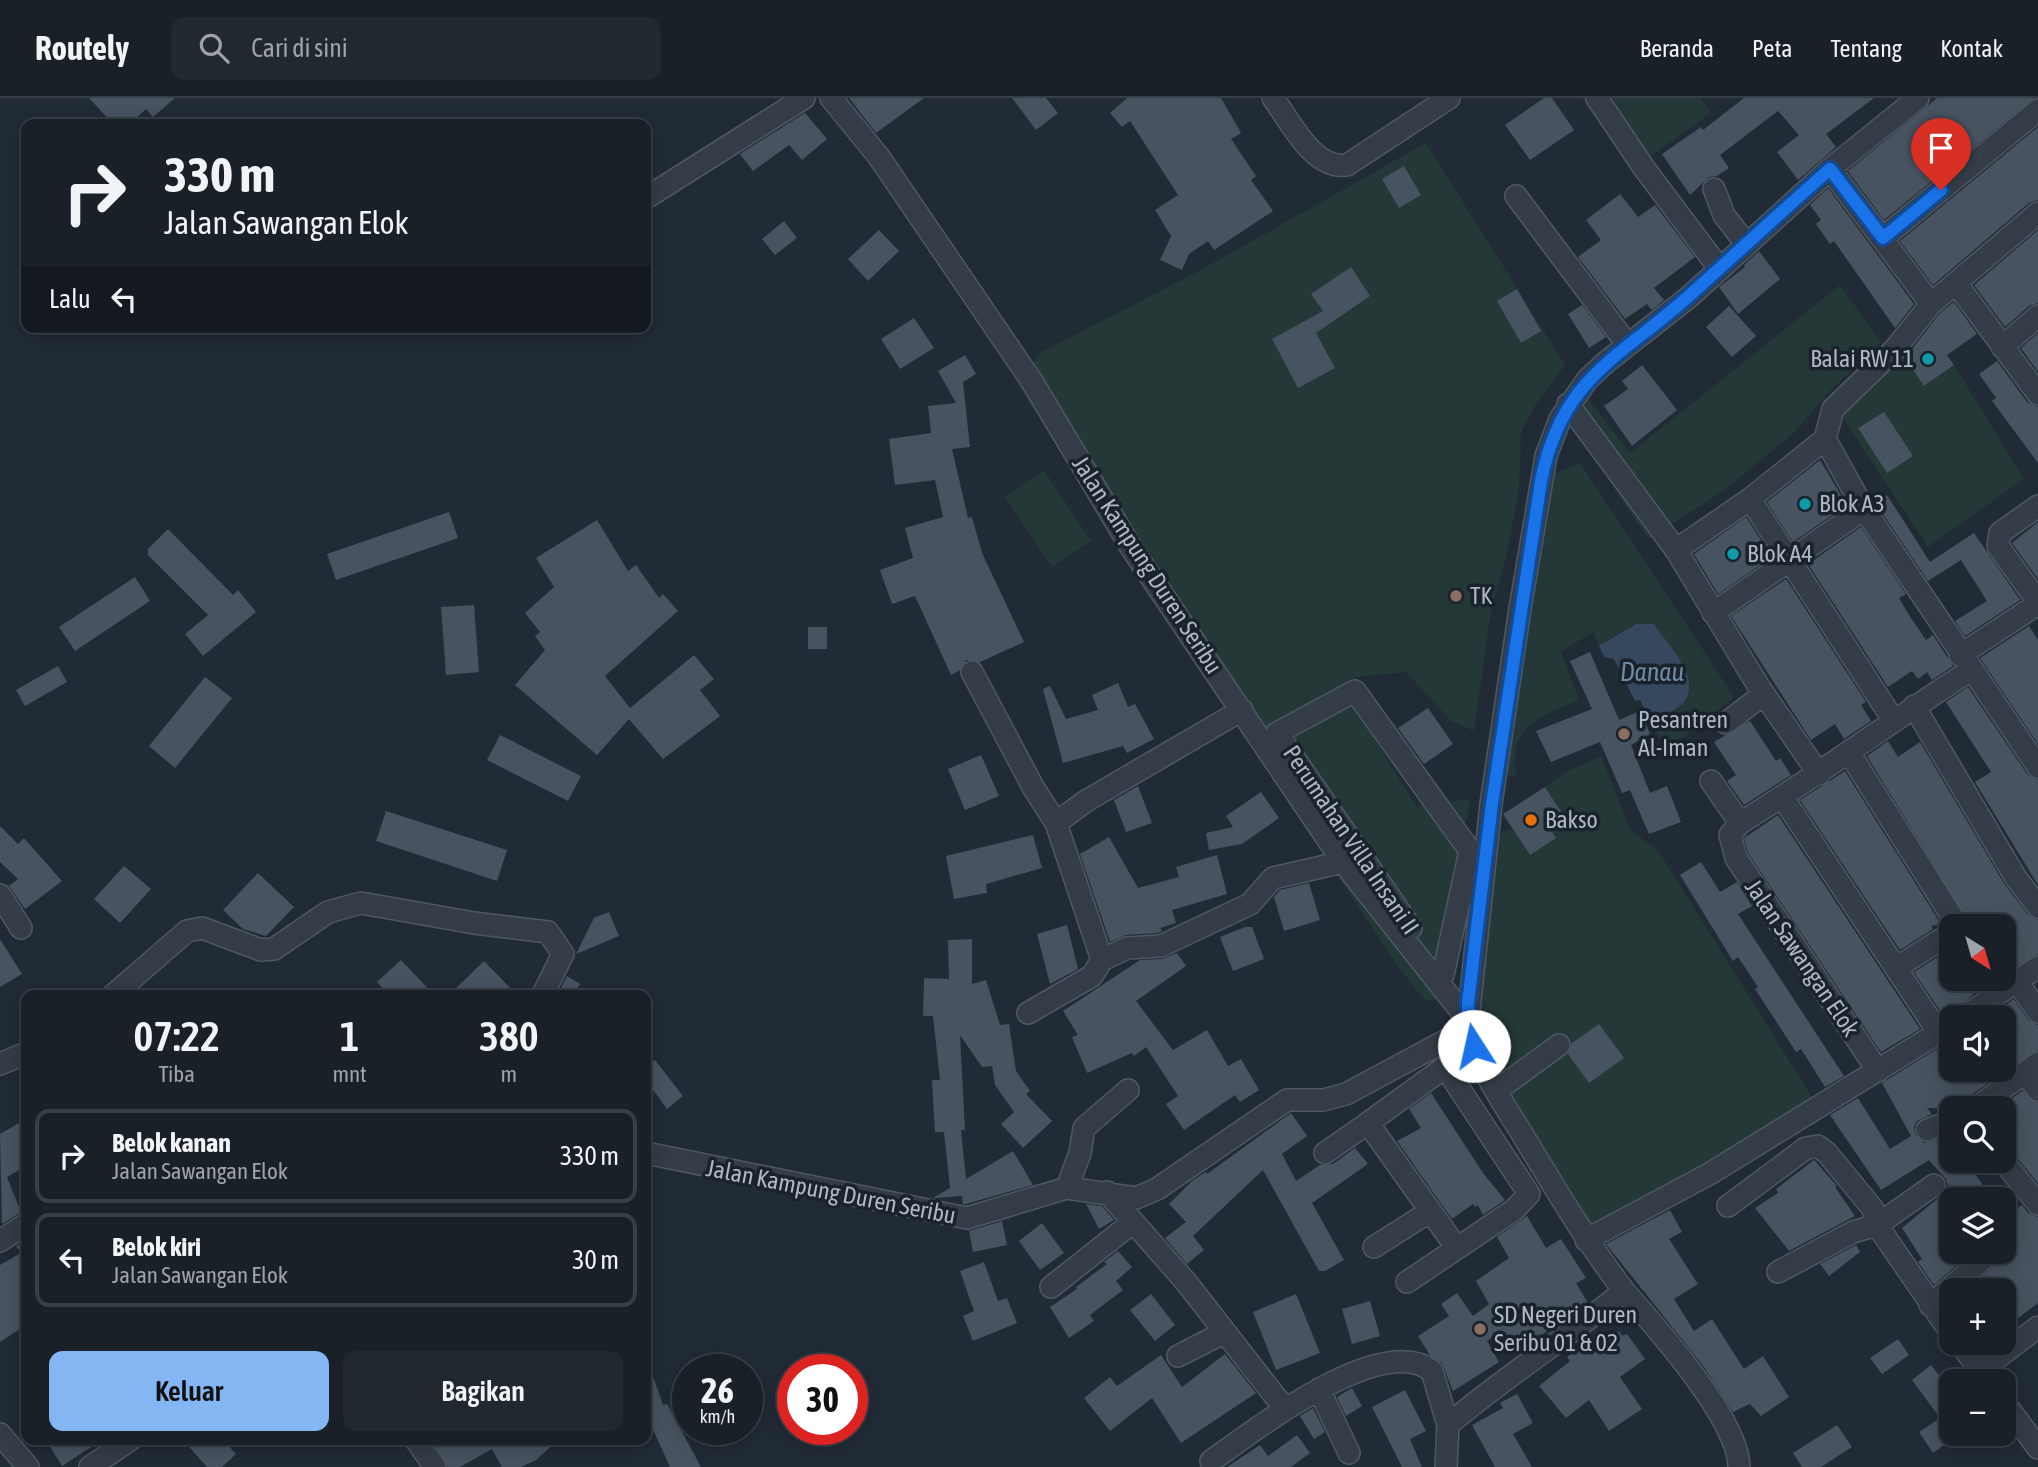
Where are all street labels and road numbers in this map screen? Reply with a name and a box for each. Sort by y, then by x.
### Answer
street label: Jalan Kampung Duren Seribu [1067,451,1228,678]
street label: Perumahan Villa Insani II [1278,740,1425,939]
street label: Jalan Sawangan Elok [1740,874,1865,1042]
street label: Jalan Kampung Duren Seribu [704,1154,958,1229]

